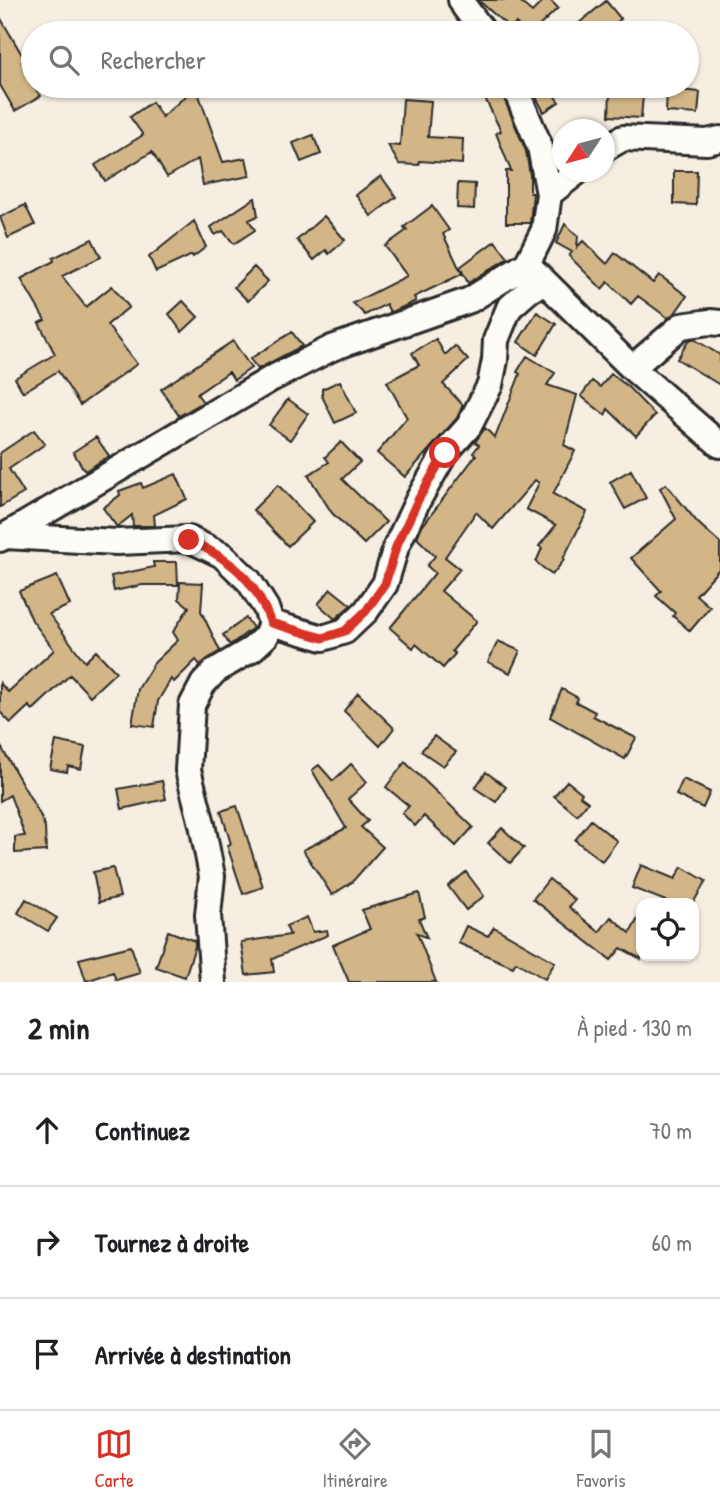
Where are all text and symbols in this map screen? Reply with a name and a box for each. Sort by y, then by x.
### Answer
search box [21,21,699,98]
icon: search [45,41,83,79]
text: Rechercher [101,42,206,77]
north arrow [552,119,615,182]
route start [429,437,460,468]
route end [173,524,204,555]
map controls [636,898,699,961]
button: locate [636,898,699,961]
text: 2 min [28,1008,90,1048]
text: À pied · 130 m [577,1012,692,1043]
icon: ahead [28,1111,66,1149]
text: Continuez [95,1113,190,1148]
text: 70 m [649,1115,692,1146]
icon: right [28,1223,66,1261]
text: Tournez à droite [95,1225,249,1260]
text: 60 m [652,1227,692,1258]
icon: arrive [28,1335,66,1373]
text: Arrivée à destination [95,1337,291,1372]
tab: Carte [94,1425,134,1493]
tab: Itinéraire [323,1425,388,1493]
tab: Favoris [577,1425,626,1493]

